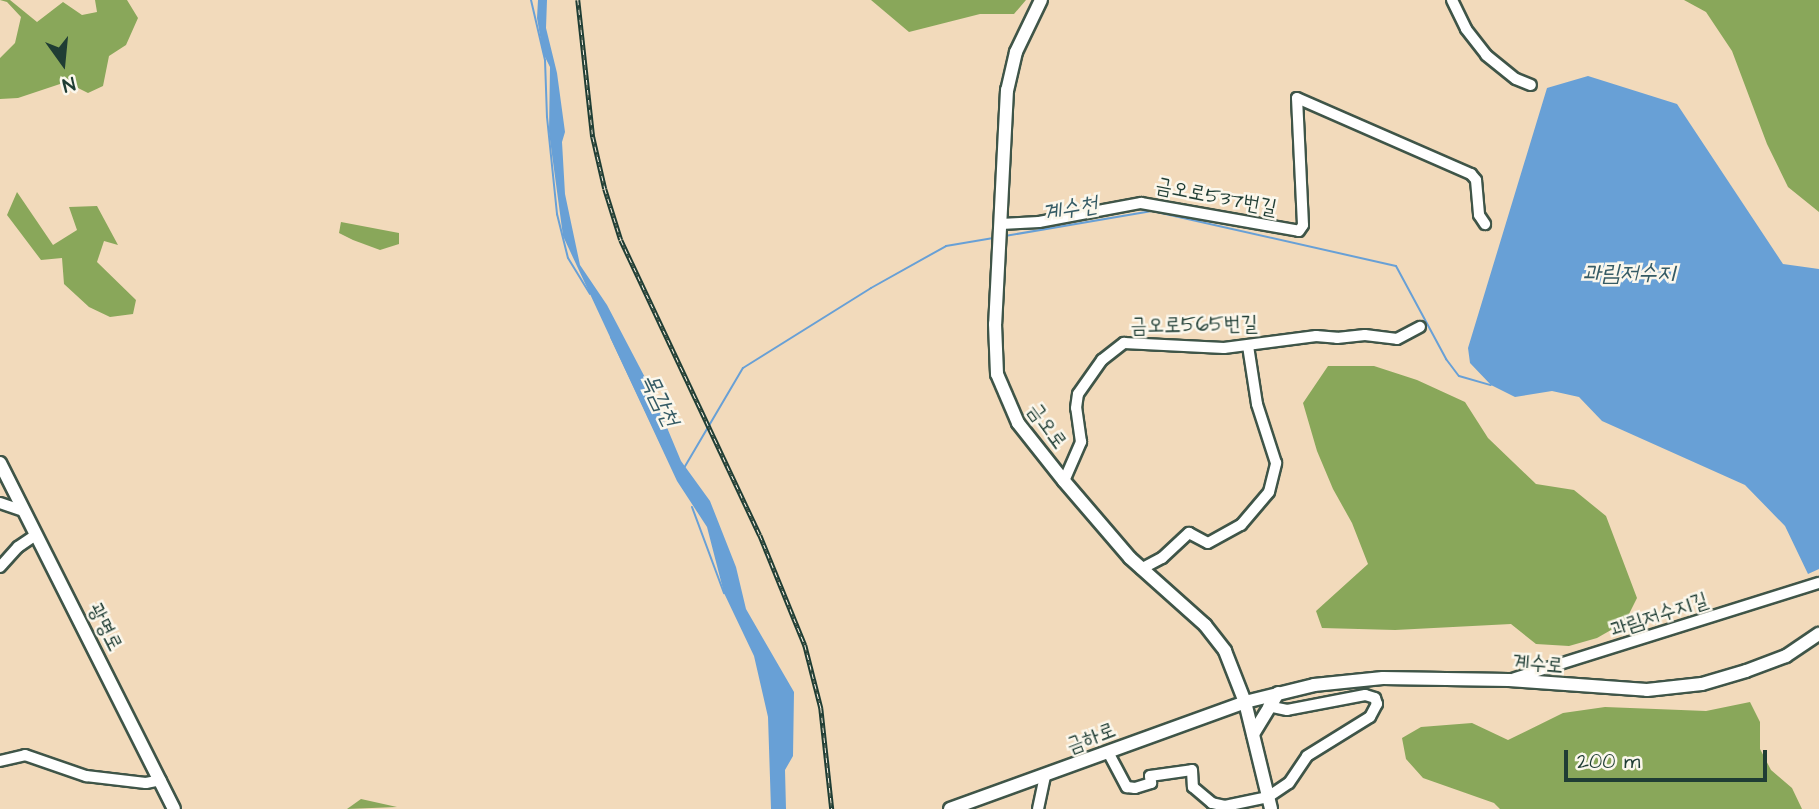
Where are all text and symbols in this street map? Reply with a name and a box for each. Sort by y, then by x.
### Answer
north arrow [28,28,98,98]
text: N [59,69,78,98]
street label: 금오로537번길 [1153,173,1279,221]
water label: 계수천 [1040,191,1100,227]
water label: 과림저수지 [1583,259,1675,287]
street label: 금오로565번길 [1130,311,1258,339]
water label: 목감천 [635,369,685,431]
street label: 금오로 [1022,398,1072,454]
street label: 과림저수지길 [1607,587,1711,643]
street label: 광명로 [82,599,128,655]
street label: 계수로 [1512,649,1564,679]
street label: 금하로 [1063,717,1119,759]
scale bar [1567,736,1770,780]
text: 200 m [1577,747,1640,776]

